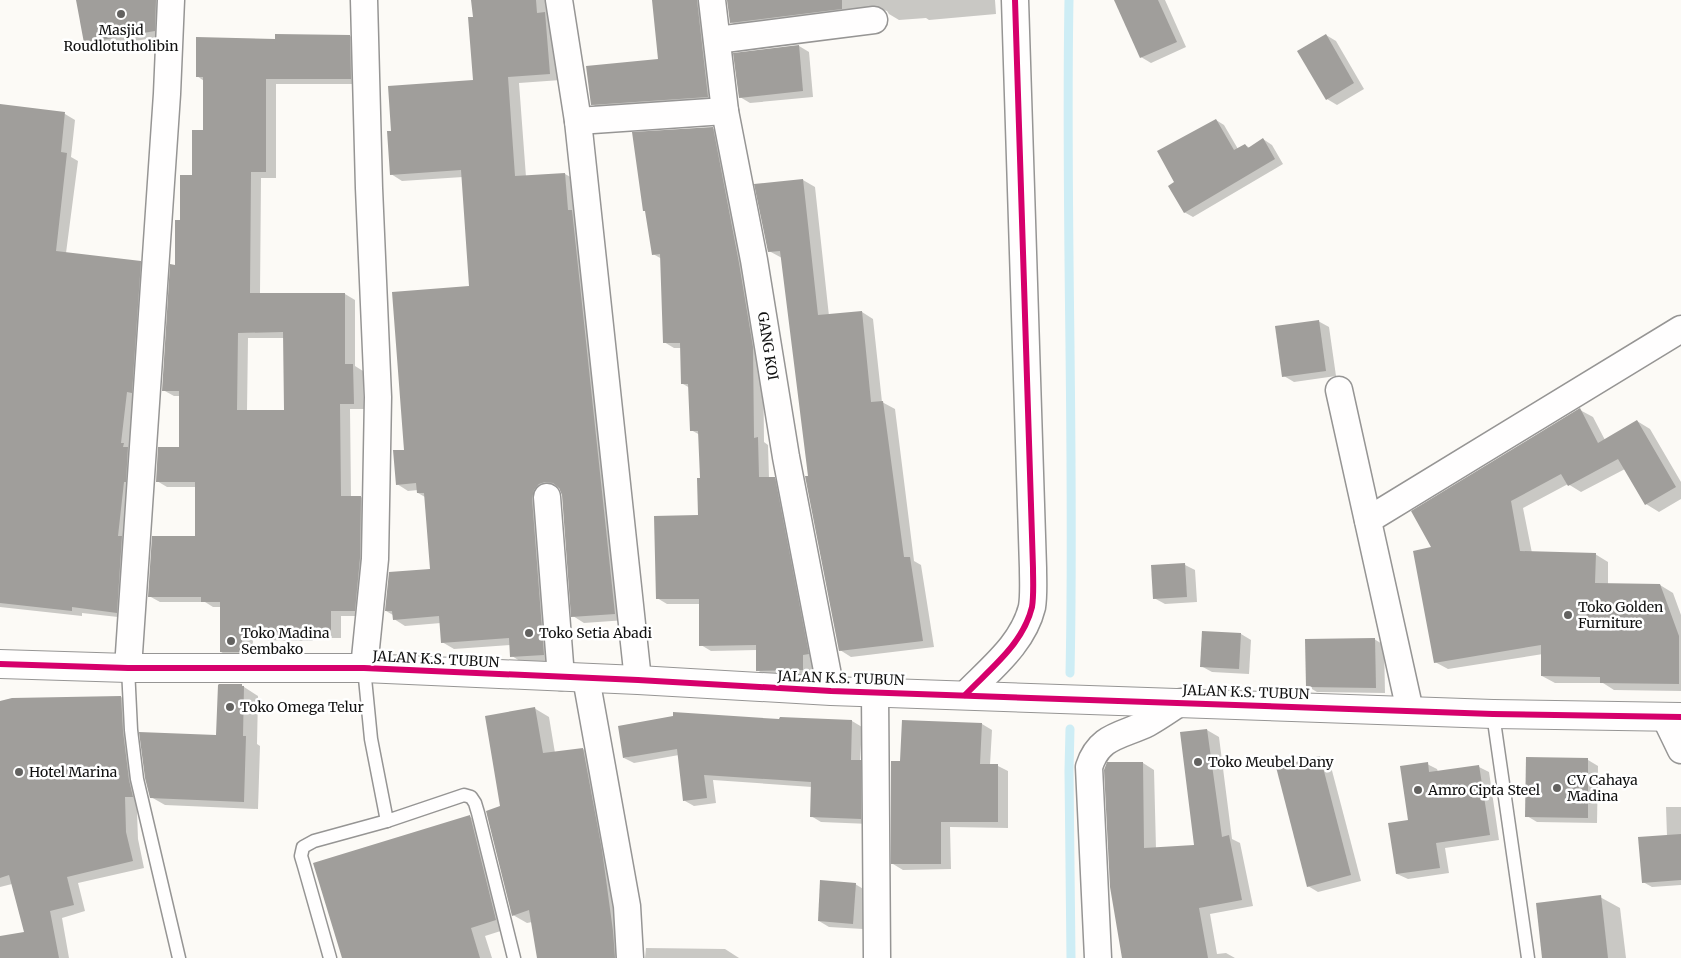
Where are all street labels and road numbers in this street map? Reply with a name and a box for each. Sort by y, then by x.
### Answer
street label: GANG KOI [754,311,782,381]
street label: JALAN K.S. TUBUN [371,647,500,671]
street label: JALAN K.S. TUBUN [776,667,905,689]
street label: JALAN K.S. TUBUN [1181,681,1310,703]

